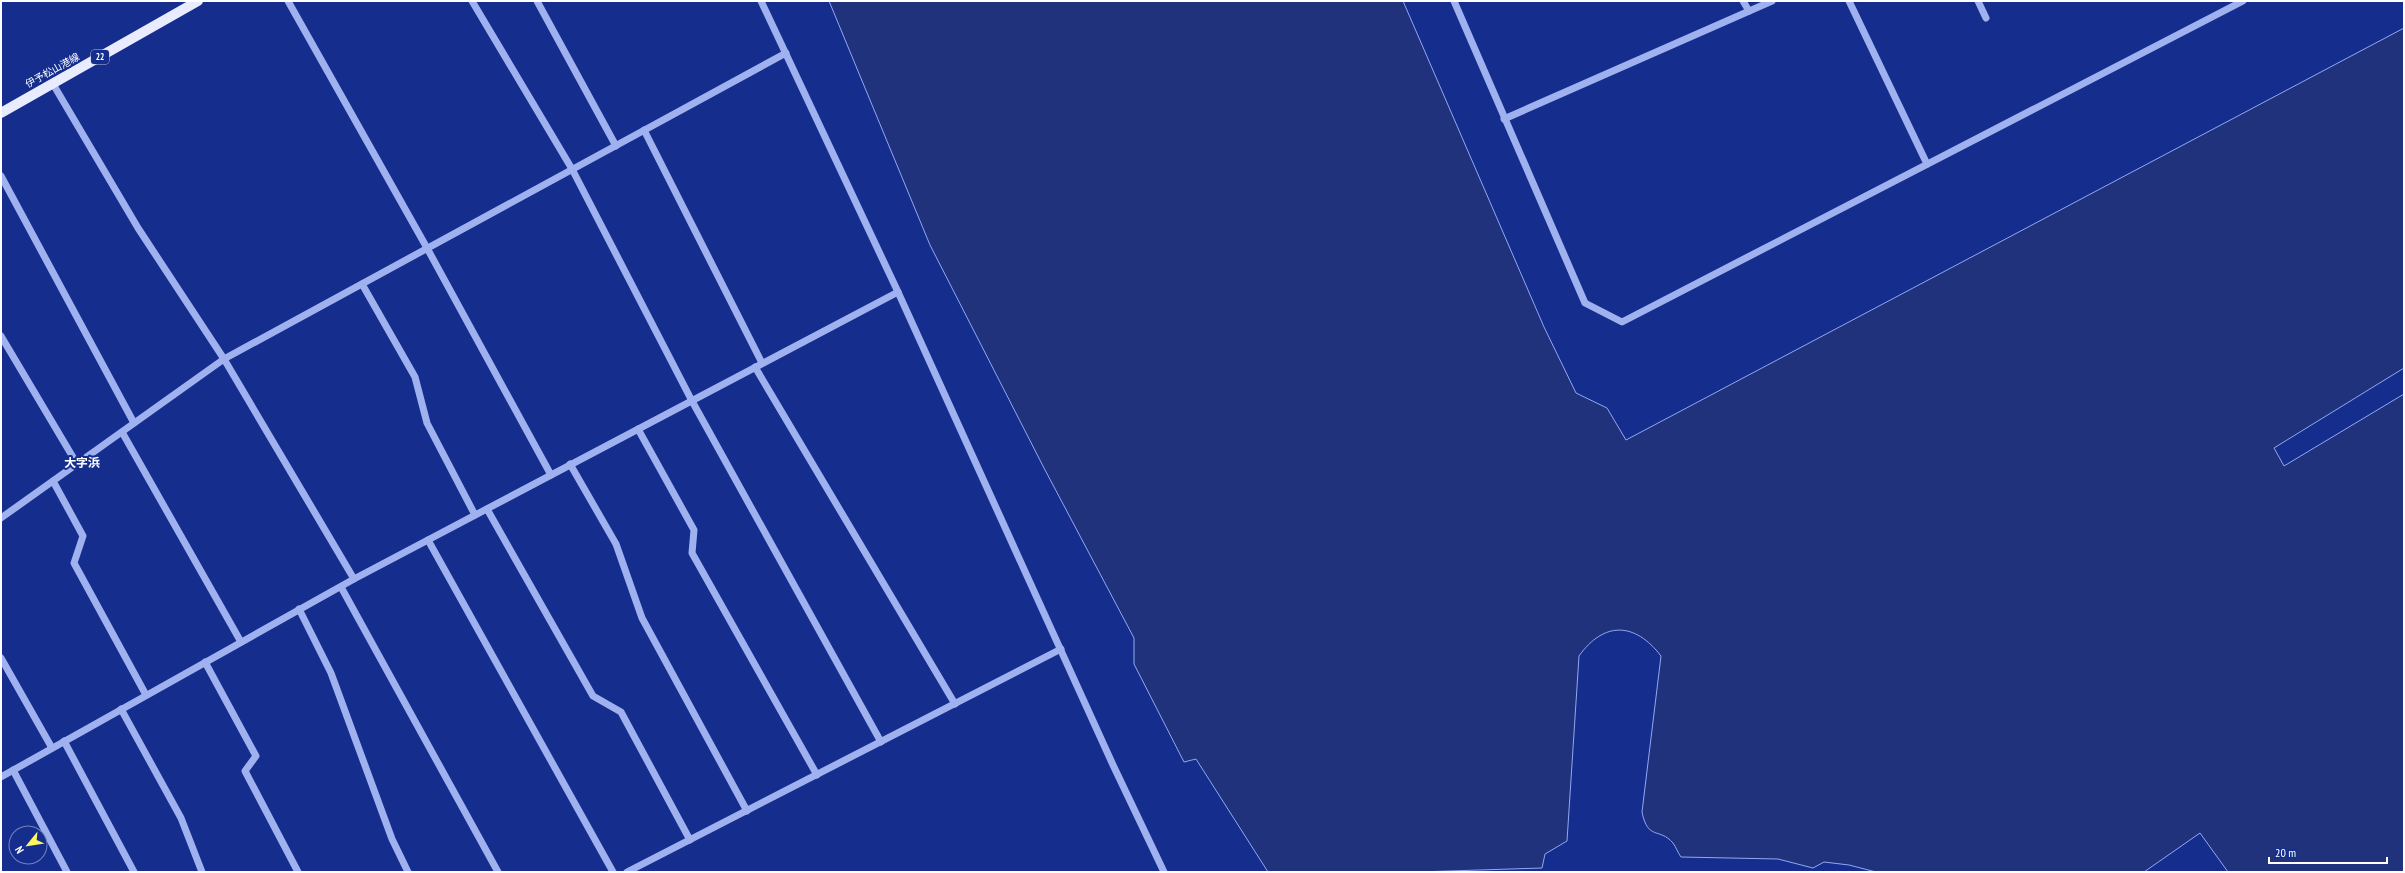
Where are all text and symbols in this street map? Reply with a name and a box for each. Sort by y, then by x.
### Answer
street label: 伊予松山港線 [23,50,82,91]
road number: 22 [91,50,109,64]
district label: 大字浜 [64,455,100,470]
north arrow [8,825,48,865]
scale bar [2269,839,2387,865]
text: N [12,844,27,856]
text: 20 m [2275,845,2296,860]

